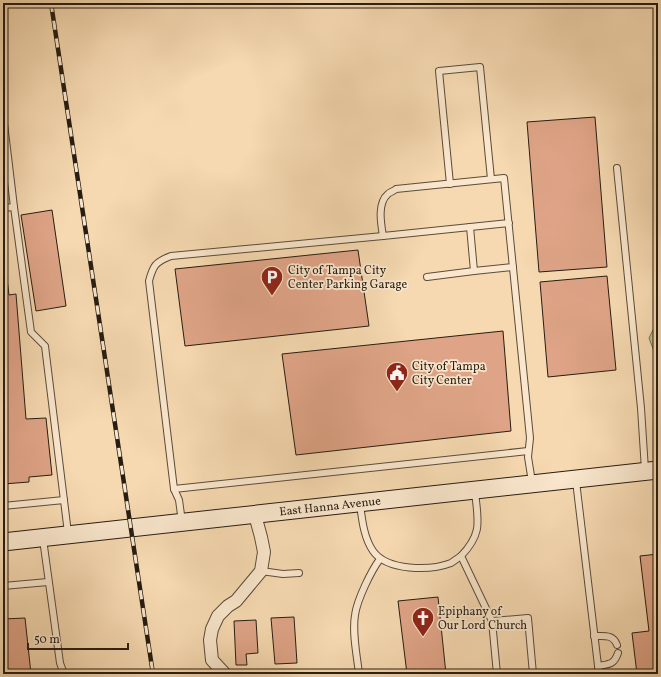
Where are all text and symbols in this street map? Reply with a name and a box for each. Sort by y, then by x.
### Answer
place label: City of Tampa City Center Parking Garage [288,263,408,293]
parking icon: City of Tampa City Center Parking Garage [259,264,285,297]
place label: City of Tampa City Center [412,359,486,389]
public building icon: City of Tampa City Center [384,360,410,393]
street label: East Hanna Avenue [279,493,382,521]
place label: Epiphany of Our Lord Church [438,604,527,634]
church icon: Epiphany of Our Lord Church [410,605,436,638]
scale bar [28,625,128,651]
text: 50 m [34,632,60,648]

